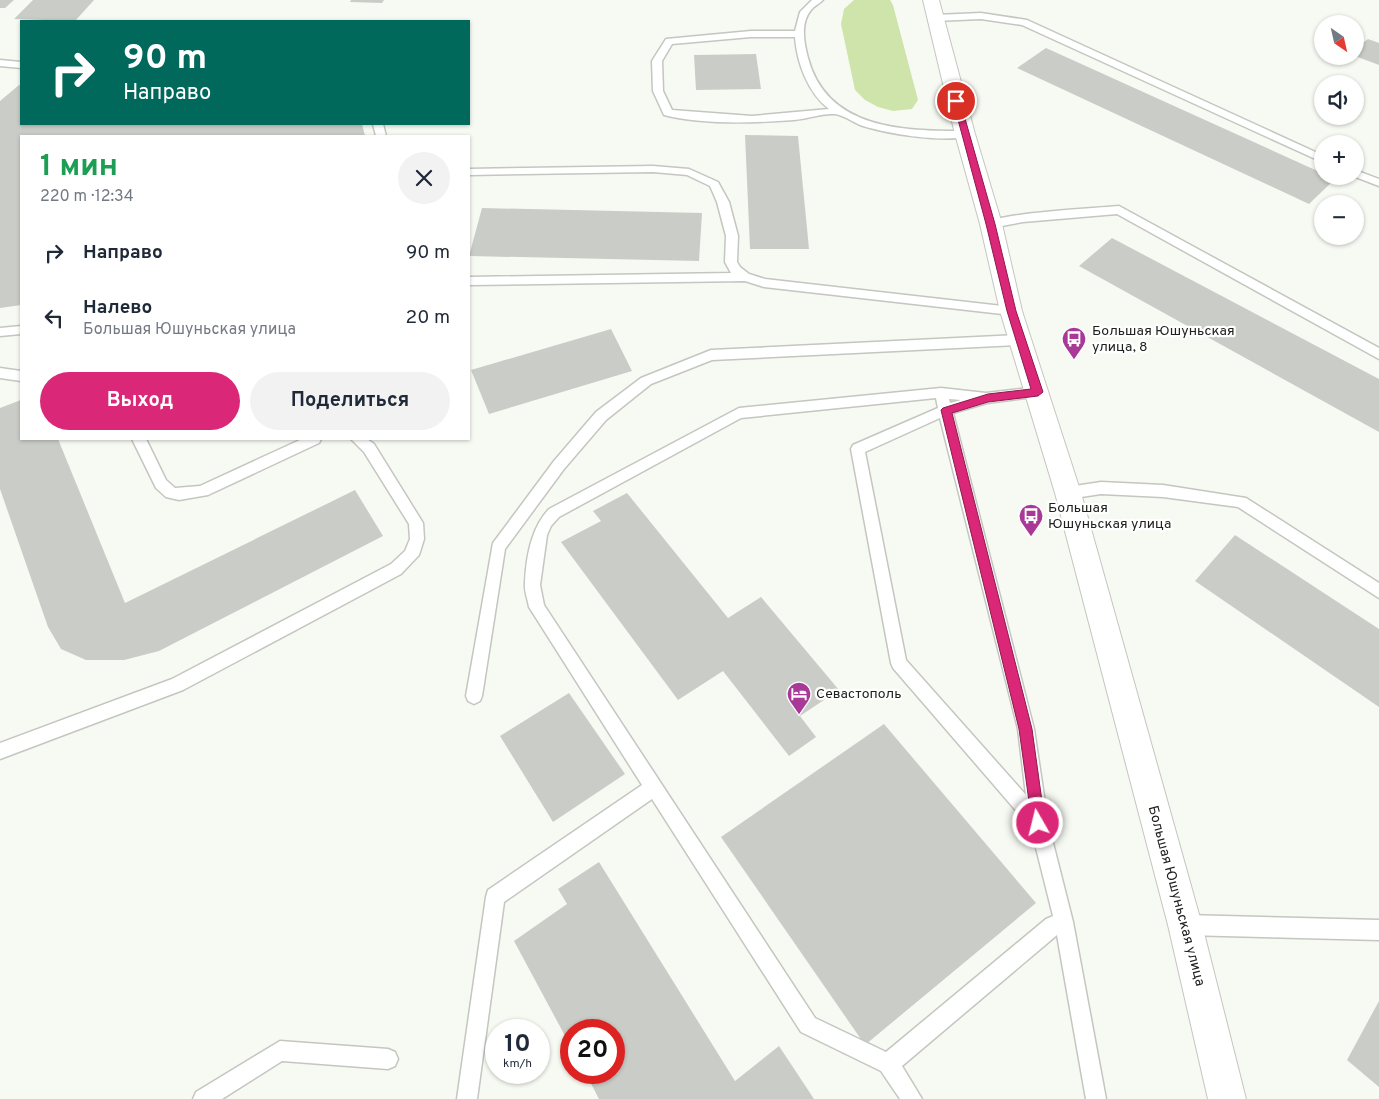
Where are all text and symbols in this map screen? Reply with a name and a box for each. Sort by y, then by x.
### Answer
north arrow [1314,15,1364,65]
map controls [1314,15,1364,245]
text: 90 m [123,37,207,81]
icon: right [40,40,105,105]
button: sound [1314,75,1364,125]
text: Направо [123,80,211,107]
pin [935,80,977,122]
icon: arrive [942,87,970,115]
button: + [1314,135,1364,185]
text: 1 мин [40,149,118,186]
button: close [398,152,450,204]
text: 220 m · 12:34 [40,187,134,207]
button: − [1314,195,1364,245]
icon: right [40,239,68,267]
text: Направо [83,241,163,265]
text: 90 m [406,241,450,265]
text: Налево [83,296,152,320]
icon: left [40,304,68,332]
text: 20 m [406,306,450,330]
text: Большая Юшуньская улица [83,320,296,340]
place label: Большая Юшуньская улица, 8 [1092,323,1235,356]
bus stop icon: Большая Юшуньская улица, 8 [1061,326,1087,360]
button: Выход [40,372,240,430]
button: Поделиться [250,372,450,430]
place label: Большая Юшуньская улица [1048,500,1171,533]
bus stop icon: Большая Юшуньская улица [1018,503,1044,537]
hotel icon: Севастополь [786,681,812,715]
place label: Севастополь [816,686,902,703]
position arrow [1011,796,1063,848]
street label: Большая Юшуньская улица [1144,804,1208,988]
speed limit sign: 20 [560,1019,625,1084]
text: 10 [504,1029,531,1061]
text: km/h [503,1056,532,1072]

